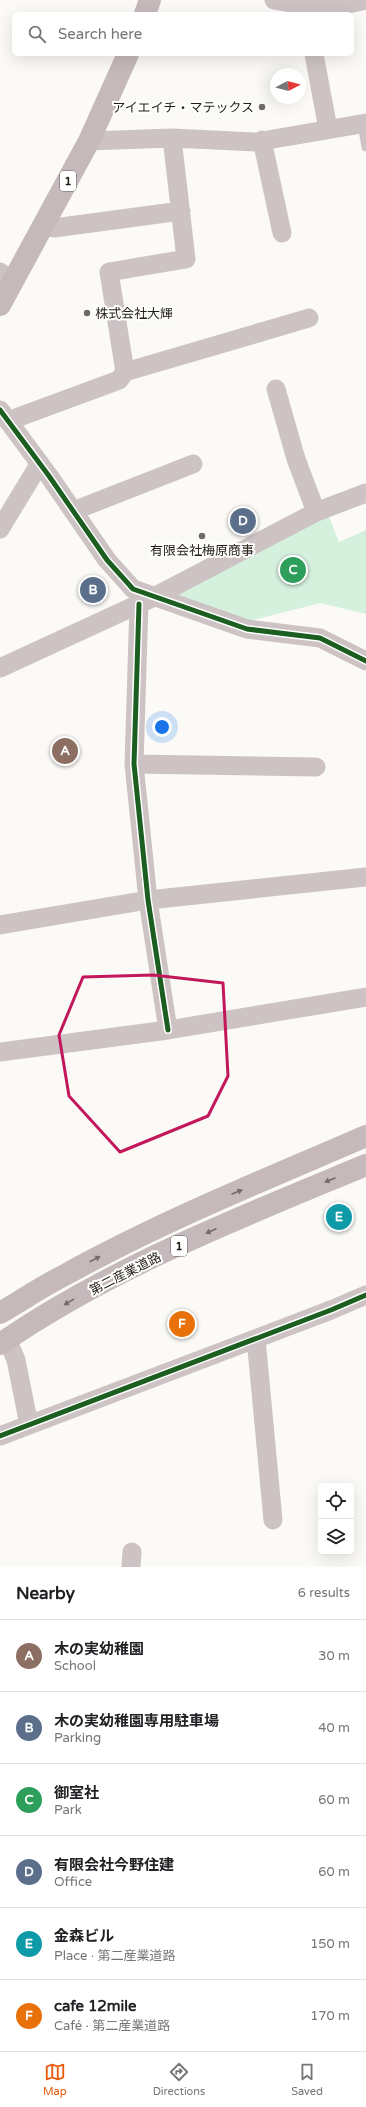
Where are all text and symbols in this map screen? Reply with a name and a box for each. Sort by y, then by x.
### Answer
search box [12,12,354,56]
icon: search [26,23,48,45]
text: Search here [58,25,142,43]
north arrow [270,68,306,104]
place label: アイエイチ・マテックス [112,100,254,116]
marker: アイエイチ・マテックス [257,102,267,112]
road number: 1 [60,171,76,191]
place label: 株式会社大輝 [95,306,173,322]
marker: 株式会社大輝 [82,308,92,318]
pin: D [230,506,256,536]
marker: 有限会社梅原商事 [197,531,207,541]
place label: 有限会社梅原商事 [150,543,254,559]
pin: C [280,555,306,585]
pin: B [80,575,106,605]
your location [152,717,172,737]
pin: A [52,736,78,766]
one-way arrow [324,1177,336,1183]
one-way arrow [232,1188,244,1194]
pin: E [326,1202,352,1232]
one-way arrow [204,1229,216,1235]
road number: 1 [171,1236,187,1256]
street label: 第二産業道路 [87,1249,164,1299]
one-way arrow [89,1256,100,1262]
one-way arrow [63,1298,75,1305]
pin: F [169,1309,195,1339]
map controls [318,1483,354,1555]
button: locate [318,1483,354,1519]
button: layers [318,1519,354,1555]
text: Nearby [16,1583,75,1604]
text: 6 results [298,1585,350,1601]
text: 木の実幼稚園 [54,1640,144,1658]
text: A [24,1648,34,1664]
text: 30 m [318,1648,350,1664]
text: School [54,1658,96,1674]
text: 木の実幼稚園専用駐車場 [54,1712,219,1730]
text: B [24,1720,34,1736]
text: 40 m [318,1720,350,1736]
text: Parking [54,1730,101,1746]
text: 御室社 [54,1784,99,1802]
text: C [24,1792,34,1808]
text: 60 m [318,1792,350,1808]
text: Park [54,1802,82,1818]
text: 有限会社今野住建 [54,1856,174,1874]
text: D [24,1864,34,1880]
text: 60 m [318,1864,350,1880]
text: Office [54,1874,92,1890]
text: 金森ビル [54,1927,114,1945]
text: E [25,1936,33,1952]
text: 150 m [310,1936,350,1952]
text: Place · 第二産業道路 [54,1948,176,1964]
text: cafe 12mile [54,1997,137,2015]
text: F [25,2008,33,2024]
text: 170 m [310,2008,350,2024]
text: Café · 第二産業道路 [54,2018,170,2034]
tab: Map [43,2061,67,2098]
tab: Directions [153,2061,205,2098]
tab: Saved [291,2061,323,2098]

